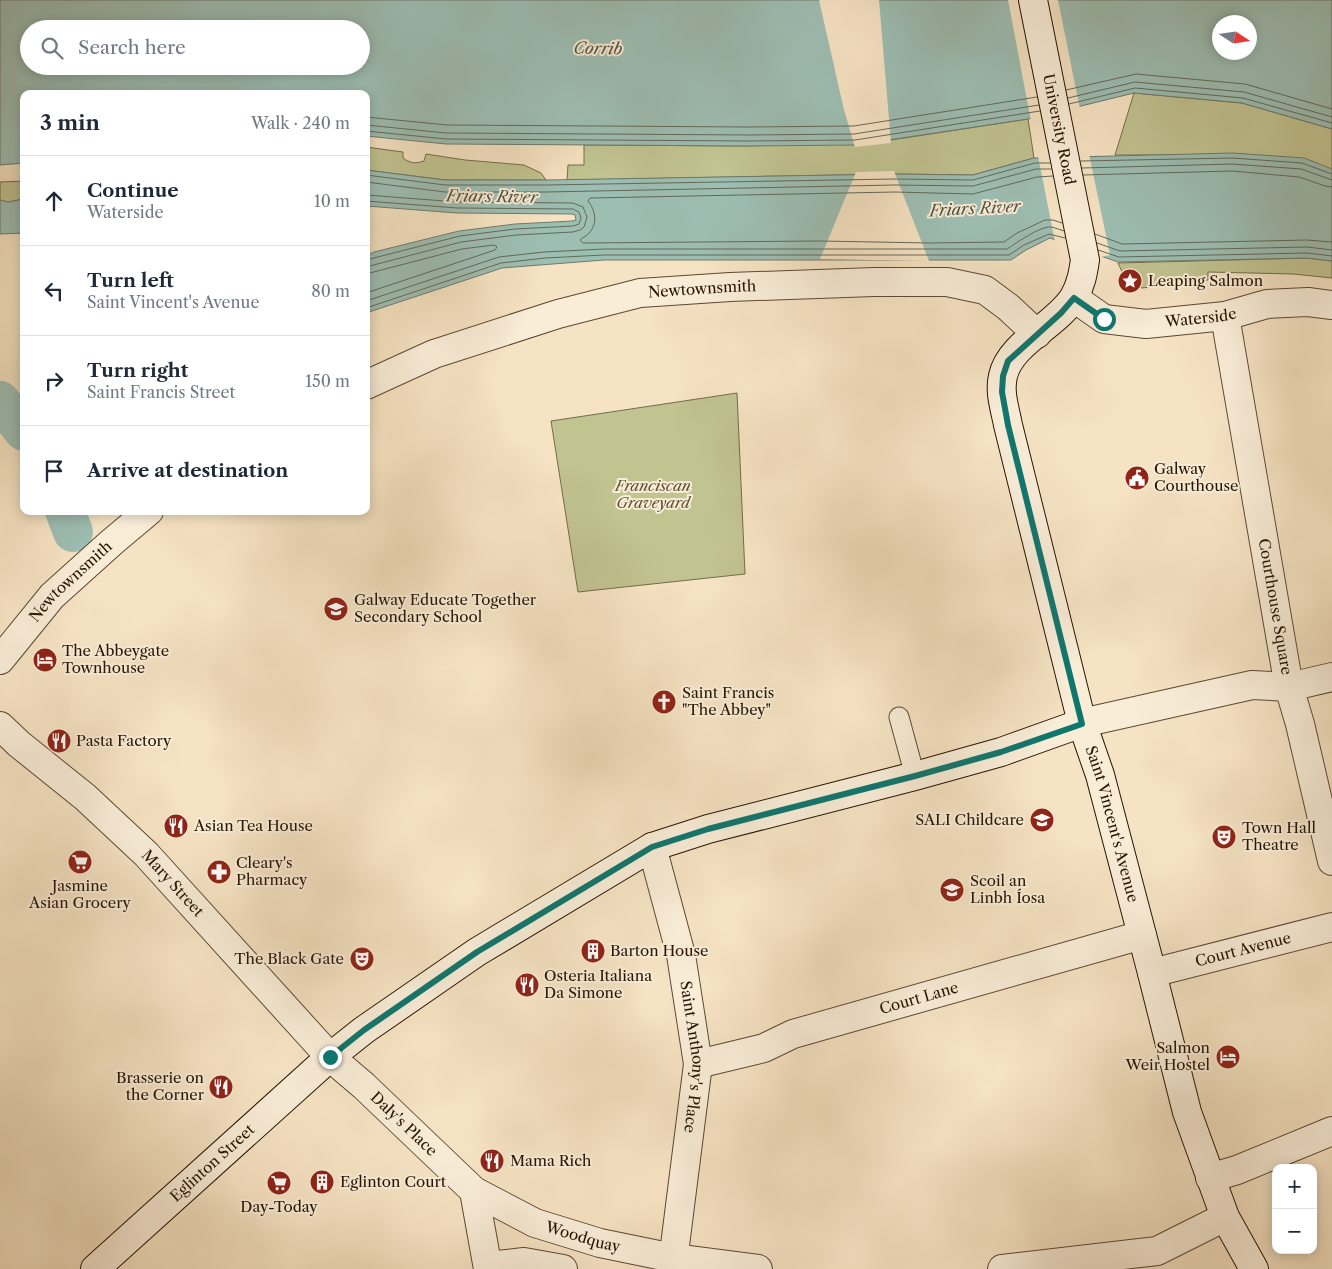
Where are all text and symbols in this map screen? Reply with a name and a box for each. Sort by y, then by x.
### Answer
north arrow [1212,15,1257,60]
search box [20,20,370,75]
icon: search [38,34,66,62]
text: Search here [78,36,186,59]
water label: Corrib [573,38,623,58]
street label: University Road [1039,72,1080,187]
text: 3 min [40,110,100,135]
text: Walk · 240 m [251,113,350,133]
text: Continue [87,179,179,202]
water label: Friars River [444,185,539,207]
icon: ahead [40,187,68,215]
text: 10 m [314,191,350,211]
water label: Friars River [927,196,1023,220]
text: Waterside [87,202,163,222]
place icon: Leaping Salmon [1117,268,1143,294]
text: Turn left [87,269,174,292]
place label: Leaping Salmon [1148,271,1264,290]
street label: Newtownsmith [647,276,757,301]
icon: left [40,277,68,305]
text: 80 m [311,281,350,301]
text: Saint Vincent's Avenue [87,292,259,312]
street label: Waterside [1163,303,1239,331]
route start [1093,308,1116,331]
text: Turn right [87,359,188,382]
icon: right [40,367,68,395]
text: 150 m [305,371,350,391]
text: Saint Francis Street [87,382,235,402]
icon: arrive [40,457,68,485]
text: Arrive at destination [87,459,288,482]
place label: Galway Courthouse [1154,459,1238,495]
public building icon: Galway Courthouse [1124,465,1150,491]
park label: Franciscan Graveyard [614,476,692,512]
street label: Newtownsmith [25,536,116,625]
street label: Courthouse Square [1255,537,1297,676]
place label: Galway Educate Together Secondary School [354,590,537,626]
school or university icon: Galway Educate Together Secondary School [323,596,349,622]
place label: The Abbeygate Townhouse [62,641,169,677]
hotel icon: The Abbeygate Townhouse [32,647,58,673]
place label: Saint Francis "The Abbey" [682,683,774,719]
church icon: Saint Francis "The Abbey" [651,689,677,715]
restaurant icon: Pasta Factory [46,728,72,754]
place label: Pasta Factory [76,731,172,750]
street label: Saint Vincent's Avenue [1082,743,1143,904]
school or university icon: SALI Childcare [1029,807,1055,833]
place label: SALI Childcare [915,810,1024,829]
restaurant icon: Asian Tea House [163,813,189,839]
place label: Asian Tea House [193,816,313,835]
place label: Town Hall Theatre [1242,818,1316,854]
theatre icon: Town Hall Theatre [1211,824,1237,850]
street label: Mary Street [138,846,209,921]
supermarket icon: Jasmine Asian Grocery [67,849,93,875]
place label: Cleary's Pharmacy [236,853,308,889]
pharmacy icon: Cleary's Pharmacy [206,859,232,885]
place label: Scoil an Linbh Íosa [970,871,1045,907]
place label: Jasmine Asian Grocery [28,876,132,912]
school or university icon: Scoil an Linbh Íosa [939,877,965,903]
street label: Court Avenue [1193,928,1293,971]
building icon: Barton House [580,938,606,964]
place label: Barton House [610,941,708,960]
theatre icon: The Black Gate [349,946,375,972]
place label: The Black Gate [234,949,344,968]
place label: Osteria Italiana Da Simone [544,966,652,1002]
restaurant icon: Osteria Italiana Da Simone [514,972,540,998]
street label: Court Lane [877,978,960,1018]
street label: Saint Anthony's Place [676,980,708,1134]
place label: Salmon Weir Hostel [1125,1038,1211,1074]
hotel icon: Salmon Weir Hostel [1215,1044,1241,1070]
route end [319,1046,342,1069]
place label: Brasserie on the Corner [116,1068,205,1104]
restaurant icon: Brasserie on the Corner [208,1074,234,1100]
street label: Daly's Place [367,1087,441,1160]
street label: Eglinton Street [166,1119,259,1206]
restaurant icon: Mama Rich [479,1148,505,1174]
place label: Mama Rich [510,1151,592,1170]
map controls [1272,1164,1317,1254]
button: + [1272,1164,1317,1209]
building icon: Eglinton Court [309,1169,335,1195]
supermarket icon: Day-Today [266,1170,292,1196]
place label: Eglinton Court [340,1172,447,1191]
place label: Day-Today [240,1197,318,1216]
button: − [1272,1209,1317,1254]
street label: Woodquay [542,1217,623,1256]

